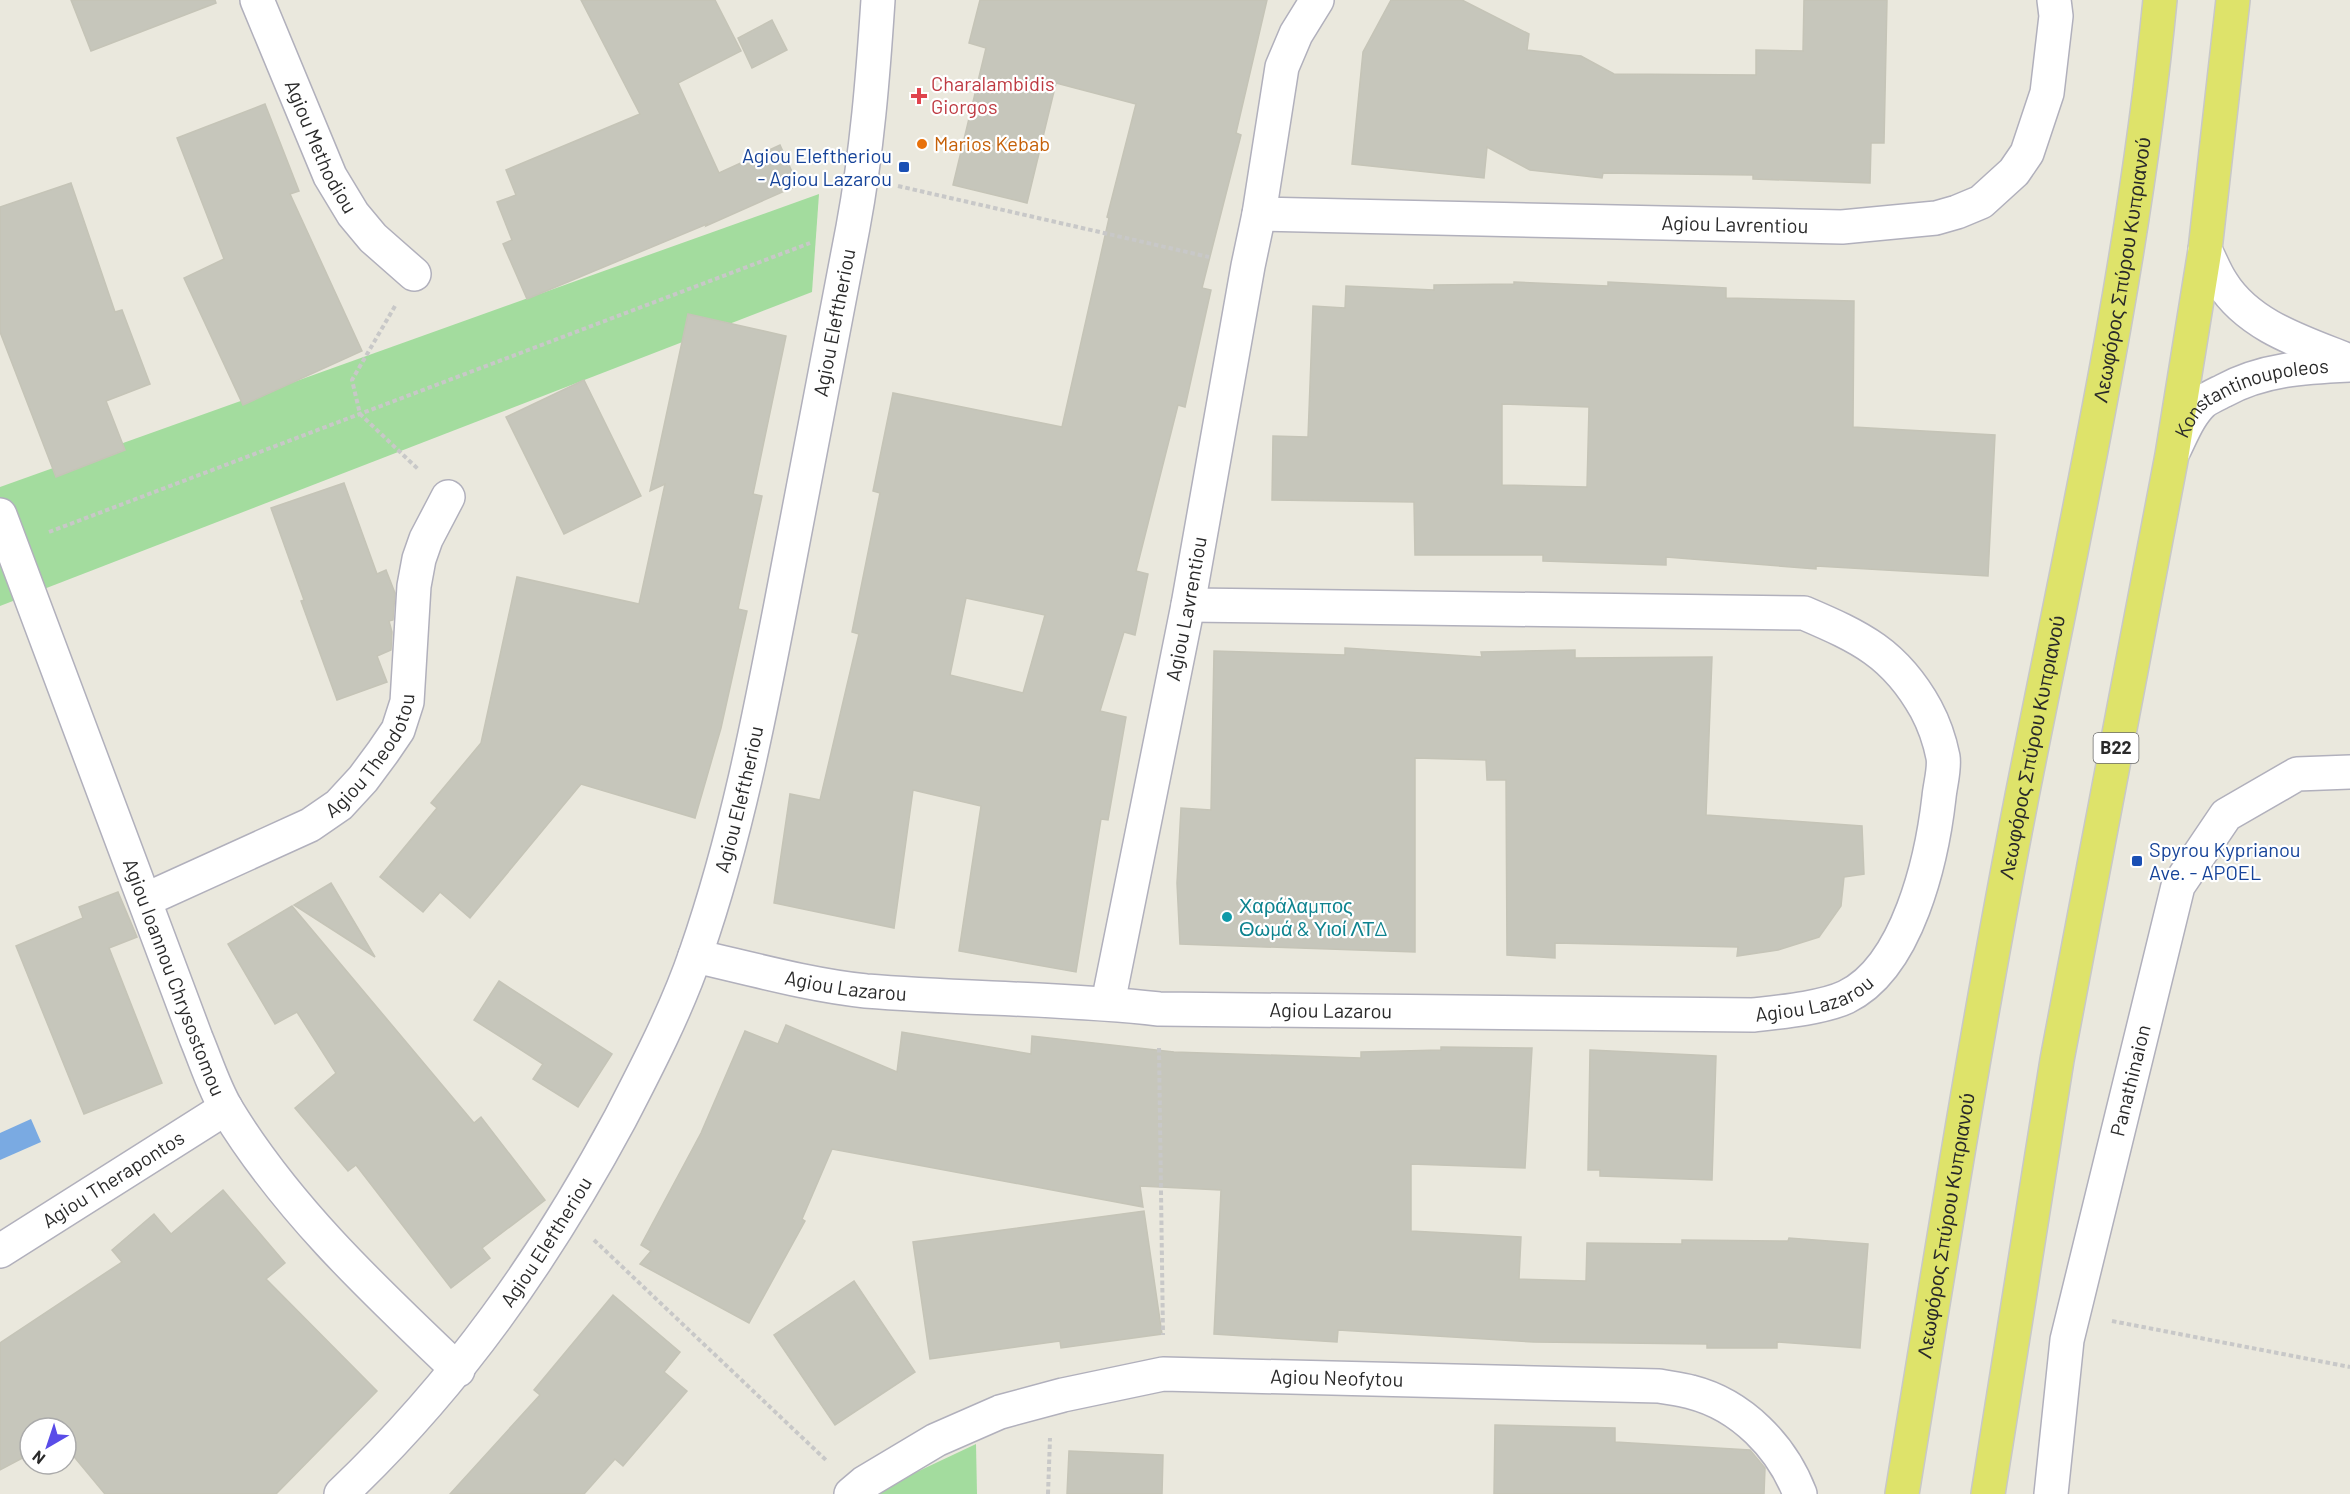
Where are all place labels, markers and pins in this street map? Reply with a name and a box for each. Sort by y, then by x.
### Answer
place label: Charalambidis Giorgos [931,71,1055,118]
marker: Charalambidis Giorgos [912,89,926,103]
place label: Marios Kebab [934,131,1050,155]
marker: Marios Kebab [915,137,929,151]
place label: Agiou Eleftheriou - Agiou Lazarou [742,143,892,190]
marker: Agiou Eleftheriou - Agiou Lazarou [897,160,911,174]
place label: Spyrou Kyprianou Ave. - APOEL [2149,837,2301,884]
marker: Spyrou Kyprianou Ave. - APOEL [2130,854,2144,868]
place label: Χαράλαμπος Θωμά & Υιοί ΛΤΔ [1239,893,1388,940]
marker: Χαράλαμπος Θωμά & Υιοί ΛΤΔ [1220,910,1234,924]

